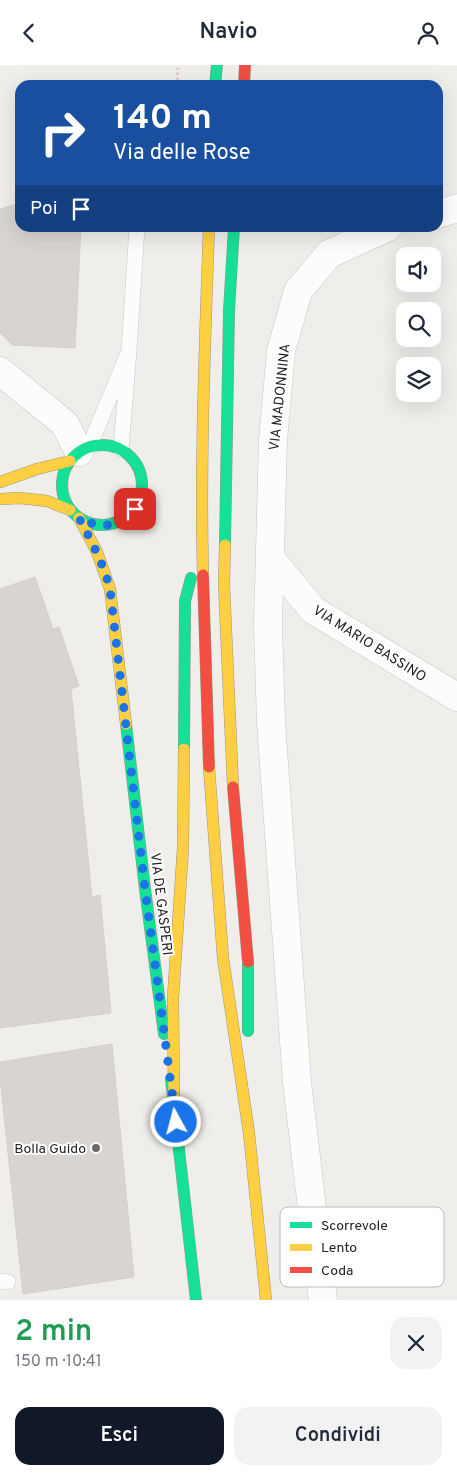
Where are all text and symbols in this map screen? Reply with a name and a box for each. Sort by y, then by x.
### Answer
icon: back [15,19,43,47]
text: Navio [200,19,257,46]
icon: person [414,19,442,47]
text: 140 m [113,97,212,141]
icon: right [30,100,95,165]
text: Via delle Rose [113,140,250,167]
icon: arrive [67,195,95,223]
text: Poi [30,197,57,221]
map controls [396,247,441,402]
button: sound [396,247,441,292]
button: search [396,302,441,347]
street label: VIA MADONNINA [266,343,295,452]
button: layers [396,357,441,402]
pin [114,488,156,530]
icon: arrive [121,495,149,523]
street label: VIA MARIO BASSINO [309,602,429,686]
street label: VIA DE GASPERI [146,852,175,957]
position arrow [149,1095,201,1147]
place label: Bolla Guido [14,1141,86,1158]
marker: Bolla Guido [90,1142,102,1154]
legend [280,1207,444,1287]
text: Scorrevole [321,1218,388,1235]
text: Lento [321,1240,357,1257]
text: Coda [321,1263,353,1280]
text: 2 min [15,1314,92,1351]
button: close [390,1317,442,1369]
text: 150 m · 10:41 [15,1352,102,1372]
button: Esci [15,1407,224,1465]
button: Condividi [234,1407,442,1465]

